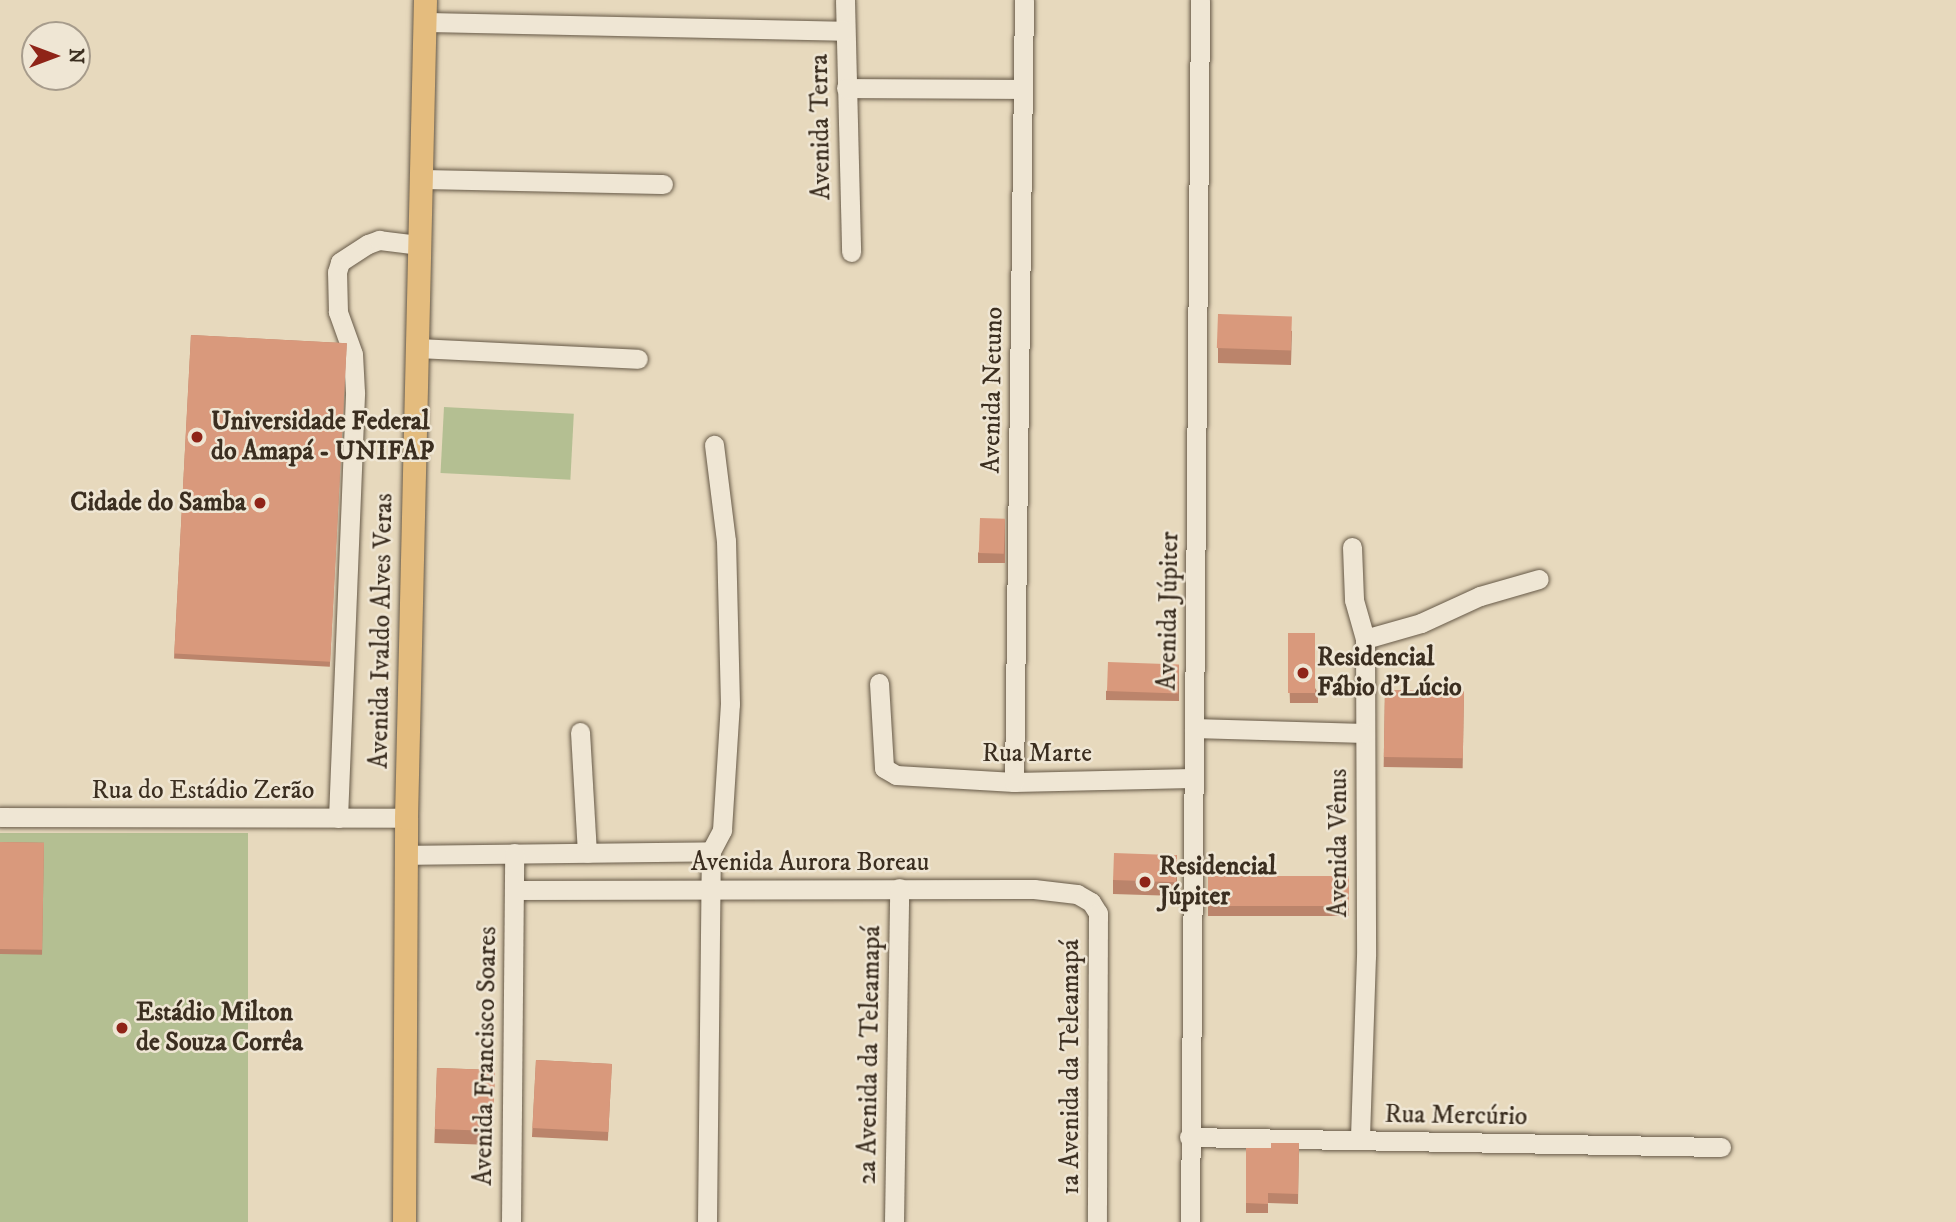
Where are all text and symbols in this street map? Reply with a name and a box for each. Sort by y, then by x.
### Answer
north arrow [21,21,91,91]
text: N [64,48,87,64]
street label: Avenida Terra [804,54,838,200]
street label: Avenida Netuno [976,306,1010,474]
place label: Universidade Federal do Amapá - UNIFAP [211,406,434,467]
marker: Universidade Federal do Amapá - UNIFAP [189,429,205,445]
place label: Cidade do Samba [70,487,246,519]
street label: Avenida Ivaldo Alves Veras [364,493,400,769]
marker: Cidade do Samba [252,495,268,511]
street label: Avenida Júpiter [1152,531,1186,691]
place label: Residencial Fábio d'Lúcio [1317,642,1462,704]
marker: Residencial Fábio d'Lúcio [1295,665,1311,681]
street label: Rua Marte [982,738,1092,770]
street label: Avenida Vênus [1323,769,1355,917]
street label: Rua do Estádio Zerão [92,775,314,807]
street label: Avenida Aurora Boreau [691,847,929,879]
place label: Residencial Júpiter [1159,851,1276,912]
marker: Residencial Júpiter [1137,874,1153,890]
street label: 2a Avenida da Teleamapá [852,925,888,1185]
street label: Avenida Francisco Soares [468,926,504,1186]
street label: 1a Avenida da Teleamapá [1055,939,1087,1195]
place label: Estádio Milton de Souza Corrêa [136,997,303,1058]
marker: Estádio Milton de Souza Corrêa [114,1020,130,1036]
street label: Rua Mercúrio [1384,1099,1528,1133]

